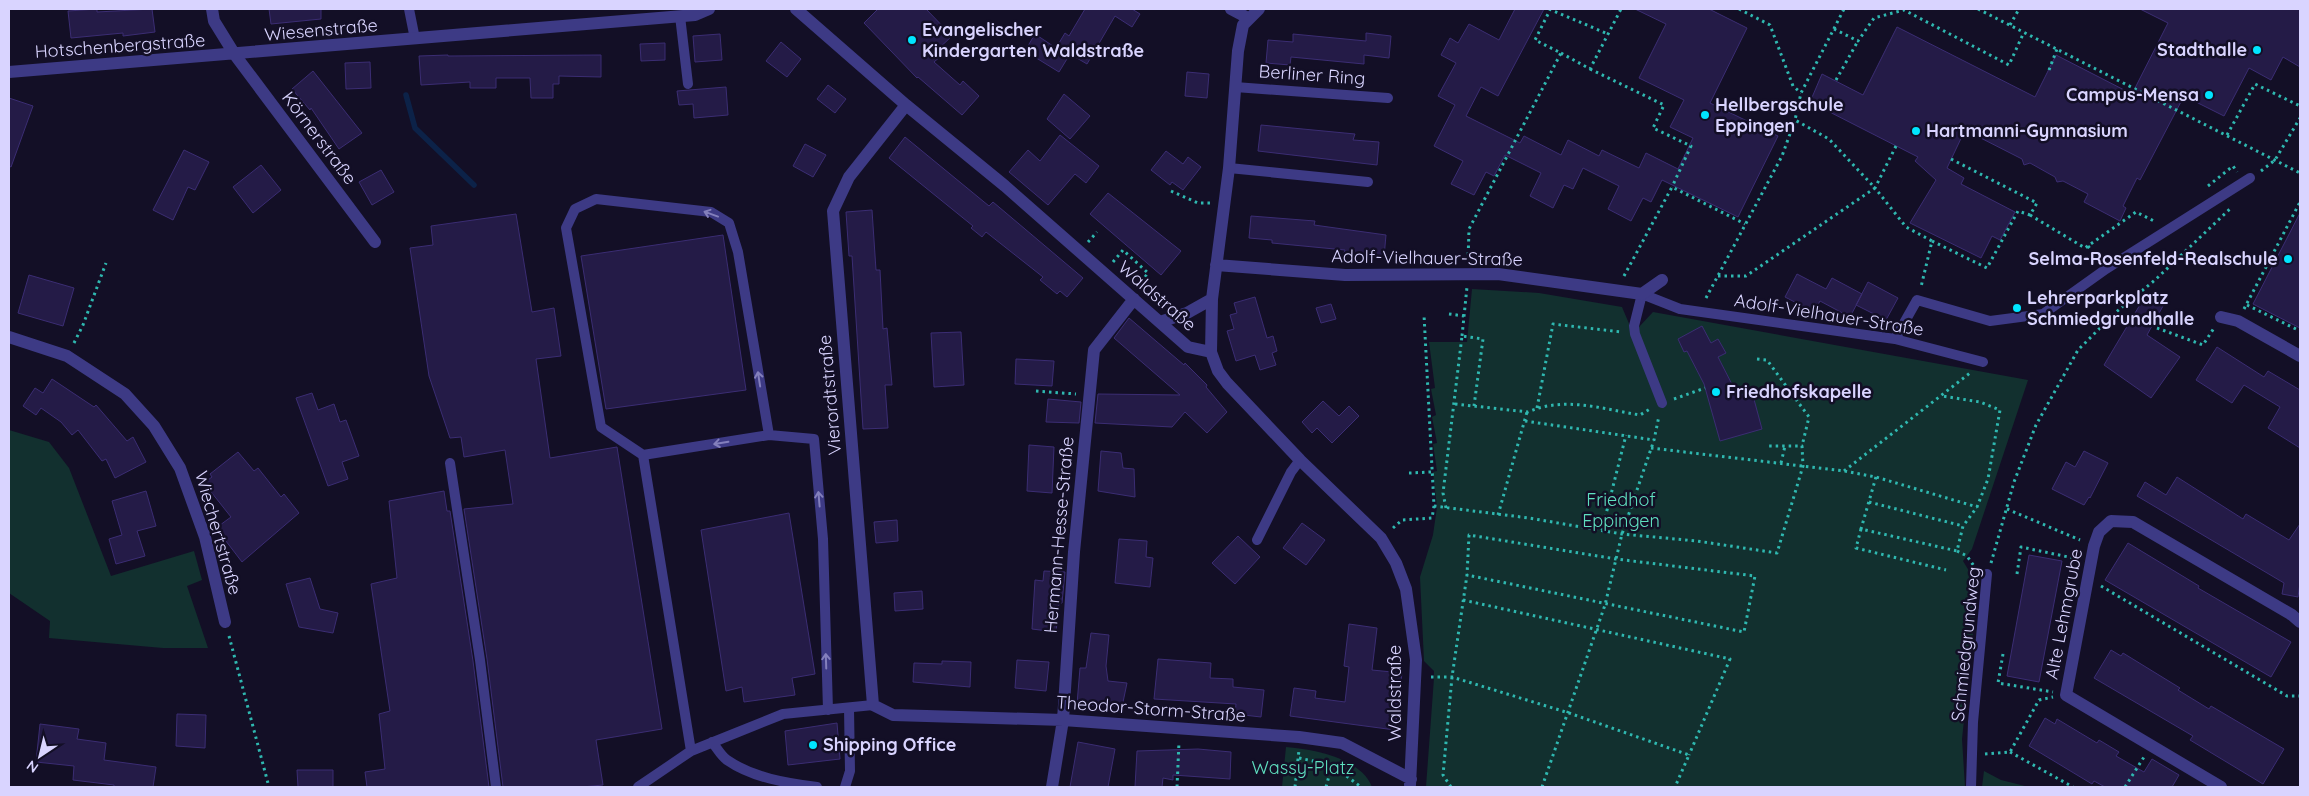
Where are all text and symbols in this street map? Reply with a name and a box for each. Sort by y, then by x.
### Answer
street label: Wiesenstraße [263,13,379,46]
place label: Evangelischer Kindergarten Waldstraße [922,18,1144,62]
street label: Hotschenbergstraße [34,28,206,63]
marker: Evangelischer Kindergarten Waldstraße [906,34,918,46]
place label: Stadthalle [2157,38,2247,61]
marker: Stadthalle [2251,44,2263,56]
street label: Berliner Ring [1258,59,1366,90]
place label: Campus-Mensa [2066,83,2199,106]
street label: Körnerstraße [277,87,362,189]
marker: Campus-Mensa [2203,89,2215,101]
place label: Hellbergschule Eppingen [1715,93,1844,137]
marker: Hellbergschule Eppingen [1699,109,1711,121]
place label: Hartmanni-Gymnasium [1926,119,2128,142]
marker: Hartmanni-Gymnasium [1910,125,1922,137]
one-way arrow [703,208,719,218]
street label: Adolf-Vielhauer-Straße [1331,244,1523,271]
place label: Selma-Rosenfeld-Realschule [2029,247,2278,270]
marker: Selma-Rosenfeld-Realschule [2282,253,2294,265]
street label: Waldstraße [1113,255,1201,336]
place label: Lehrerparkplatz Schmiedgrundhalle [2027,286,2194,330]
street label: Adolf-Vielhauer-Straße [1733,288,1925,341]
marker: Lehrerparkplatz Schmiedgrundhalle [2011,302,2023,314]
street label: Vierordtstraße [813,334,846,456]
one-way arrow [754,371,764,387]
place label: Friedhofskapelle [1726,380,1872,403]
marker: Friedhofskapelle [1710,386,1722,398]
street label: Hermann-Hesse-Straße [1038,436,1079,634]
one-way arrow [713,438,729,448]
street label: Wiechertstraße [190,468,247,597]
park label: Friedhof Eppingen [1582,488,1660,532]
one-way arrow [815,491,824,507]
street label: Alte Lehmgrube [2040,547,2087,681]
street label: Schmiedgrundweg [1946,565,1985,723]
street label: Waldstraße [1383,645,1406,741]
one-way arrow [821,653,831,670]
street label: Theodor-Storm-Straße [1055,690,1247,727]
north arrow [15,731,65,781]
place label: Shipping Office [823,733,956,756]
marker: Shipping Office [807,739,819,751]
text: N [23,756,42,777]
park label: Wassy-Platz [1252,756,1354,779]

